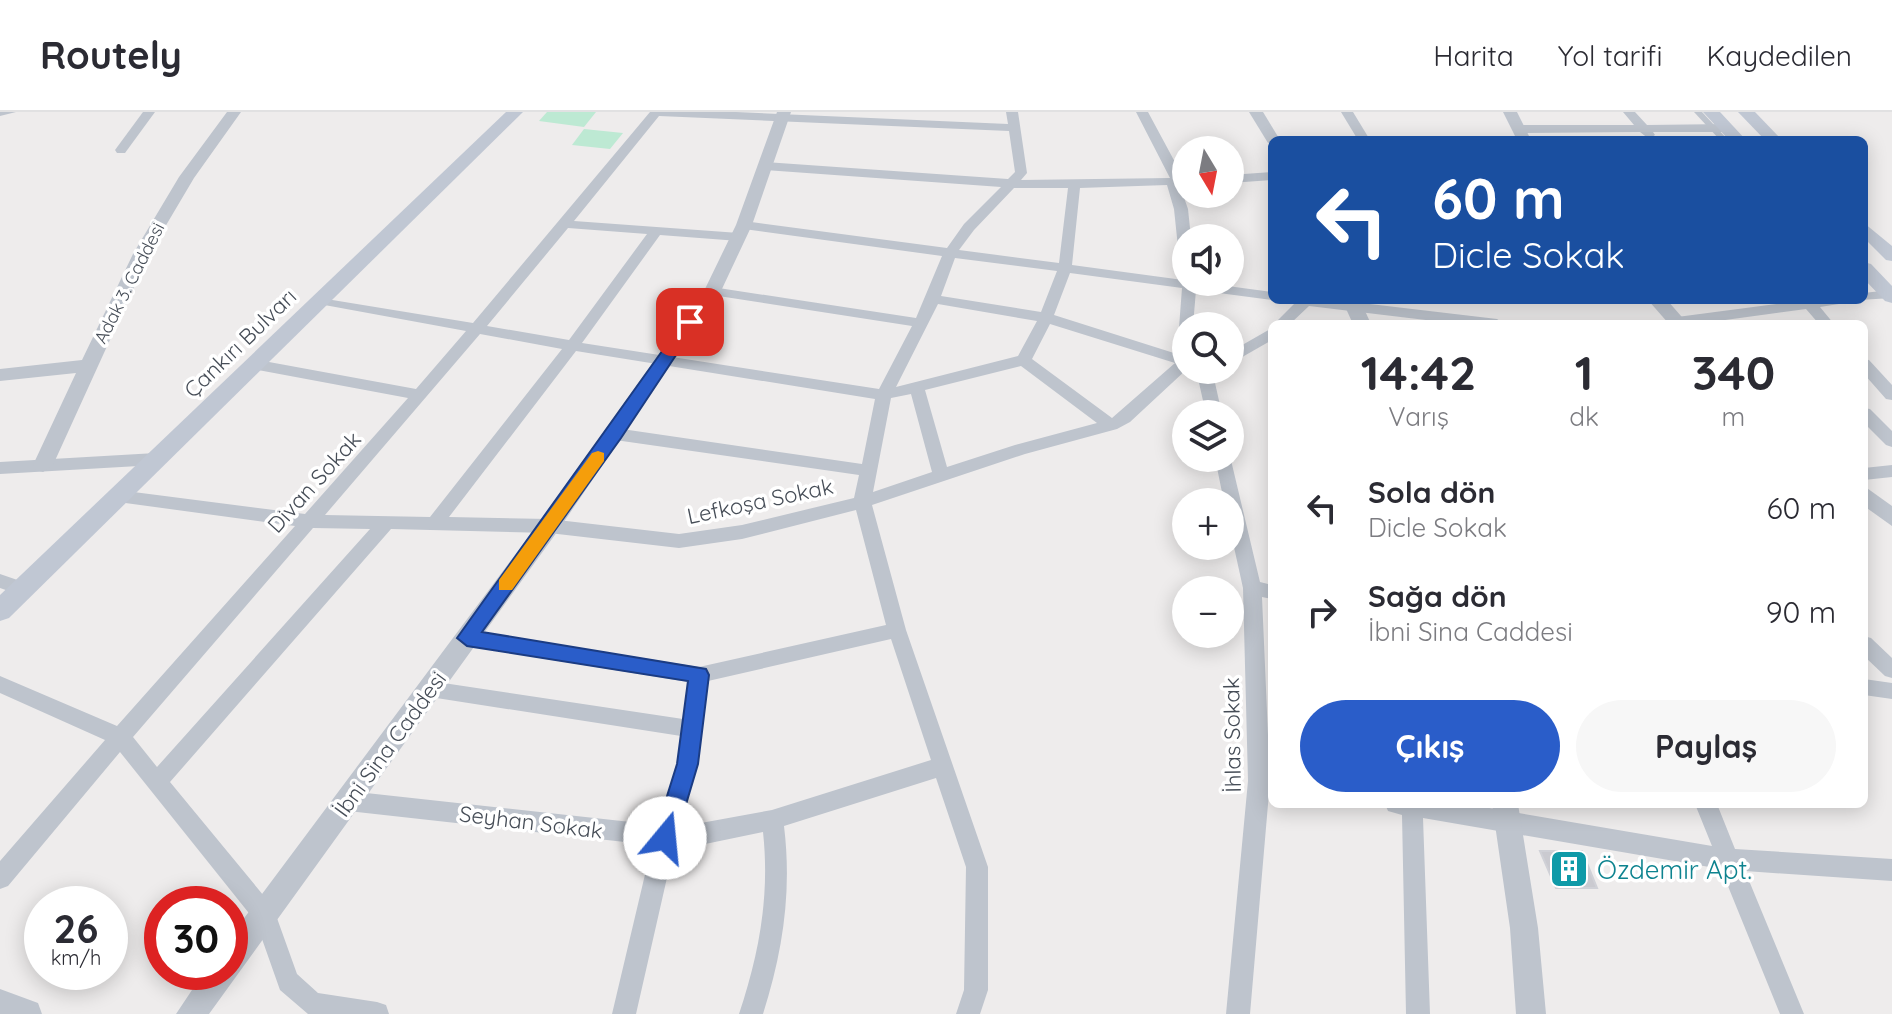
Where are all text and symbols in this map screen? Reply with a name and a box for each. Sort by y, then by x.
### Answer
text: Routely [40,31,182,79]
text: Harita [1433,38,1514,73]
text: Yol tarifi [1558,38,1662,73]
text: Kaydedilen [1706,38,1852,73]
north arrow [1172,136,1244,208]
map controls [1172,136,1244,648]
text: 60 m [1432,163,1565,233]
icon: left [1300,168,1404,272]
street label: Adak 3. Caddesi [89,219,169,347]
button: sound [1172,224,1244,296]
text: Dicle Sokak [1432,232,1625,277]
street label: Çankırı Bulvarı [178,282,302,404]
pin [656,288,724,356]
icon: arrive [668,300,712,344]
button: search [1172,312,1244,384]
text: 14:42 [1361,342,1476,402]
text: 1 [1575,342,1593,402]
text: 340 [1692,342,1775,402]
button: layers [1172,400,1244,472]
text: Varış [1388,400,1449,433]
text: dk [1569,400,1599,433]
text: m [1722,400,1745,433]
street label: Divan Sokak [261,426,367,538]
street label: Lefkoşa Sokak [684,472,836,530]
text: Sola dön [1368,473,1495,511]
icon: left [1300,486,1344,530]
button: + [1172,488,1244,560]
text: 60 m [1766,489,1836,527]
text: Dicle Sokak [1368,511,1507,544]
button: − [1172,576,1244,648]
text: Sağa dön [1368,577,1507,615]
icon: right [1300,590,1344,634]
text: 90 m [1766,593,1836,631]
text: İbni Sina Caddesi [1368,615,1573,648]
street label: İbni Sina Caddesi [328,666,452,822]
street label: İhlas Sokak [1217,677,1247,793]
button: Çıkış [1300,700,1560,792]
button: Paylaş [1576,700,1836,792]
position arrow [623,796,707,880]
street label: Seyhan Sokak [458,799,604,845]
building icon: Özdemir Apt. [1548,848,1590,890]
place label: Özdemir Apt. [1597,853,1752,886]
speed limit sign: 30 [144,886,248,990]
text: 26 [54,903,98,953]
text: km/h [51,945,101,970]

